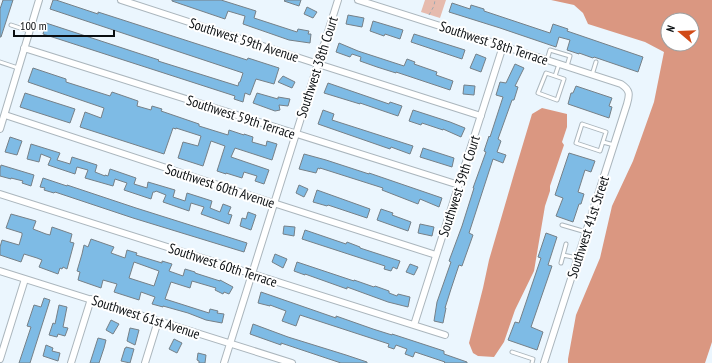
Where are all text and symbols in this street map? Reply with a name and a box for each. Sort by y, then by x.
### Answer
scale bar [14,12,114,38]
north arrow [660,12,700,52]
street label: Southwest 59th Avenue [187,14,301,66]
street label: Southwest 38th Court [292,14,342,120]
street label: Southwest 58th Terrace [437,17,551,69]
text: 100 m [20,18,47,33]
text: N [663,24,678,34]
street label: Southwest 59th Terrace [184,91,298,143]
street label: Southwest 39th Court [434,133,484,239]
street label: Southwest 60th Avenue [163,160,277,212]
street label: Southwest 41st Street [563,173,613,281]
street label: Southwest 60th Terrace [166,239,280,291]
street label: Southwest 61st Avenue [90,291,203,343]

